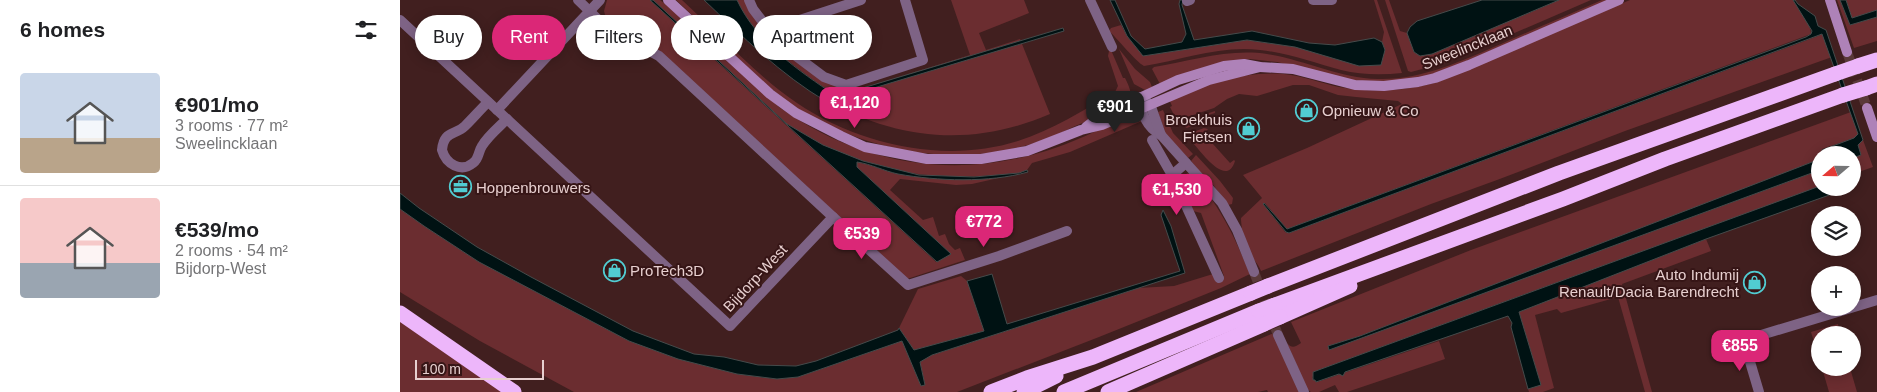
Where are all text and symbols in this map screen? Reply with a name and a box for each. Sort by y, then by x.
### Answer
chip: Buy [415,15,482,60]
chip: Rent [492,15,566,60]
chip: Filters [576,15,661,60]
chip: New [671,15,743,60]
chip: Apartment [753,15,872,60]
icon: filters [352,16,380,44]
text: 6 homes [20,18,105,41]
street label: Sweelincklaan [1419,21,1515,73]
pin: €1,120 [814,86,896,129]
pin: €901 [1085,90,1145,133]
icon: home [60,93,120,153]
text: €901/mo [175,93,259,116]
text: €1,120 [831,94,879,111]
text: €901 [1097,98,1133,115]
shop icon: Opnieuw & Co [1294,98,1318,122]
place label: Opnieuw & Co [1322,102,1419,119]
place label: Broekhuis Fietsen [1165,111,1232,145]
shop icon: Broekhuis Fietsen [1236,116,1260,140]
text: 3 rooms · 77 m² [175,117,288,134]
text: Sweelincklaan [175,135,277,152]
north arrow [1811,146,1861,196]
map controls [1811,146,1861,376]
pin: €1,530 [1136,174,1218,216]
office icon: Hoppenbrouwers [448,175,472,199]
place label: Hoppenbrouwers [476,179,590,196]
text: €1,530 [1153,181,1201,198]
pin: €772 [954,206,1014,248]
button: layers [1811,206,1861,256]
text: €772 [966,213,1002,230]
icon: home [60,218,120,278]
text: €539/mo [175,218,259,241]
pin: €539 [832,218,892,260]
text: €539 [844,225,880,242]
street label: Bijdorp-West [720,240,791,315]
text: 2 rooms · 54 m² [175,242,288,259]
shop icon: ProTech3D [602,258,626,282]
text: Bijdorp-West [175,260,266,277]
place label: ProTech3D [630,262,704,279]
place label: Auto Indumij Renault/Dacia Barendrecht [1559,266,1740,300]
button: + [1811,266,1861,316]
shop icon: Auto Indumij Renault/Dacia Barendrecht [1743,271,1767,295]
button: − [1811,326,1861,376]
pin: €855 [1710,330,1770,372]
text: €855 [1722,337,1758,354]
scale bar [415,357,544,380]
text: 100 m [422,361,461,377]

